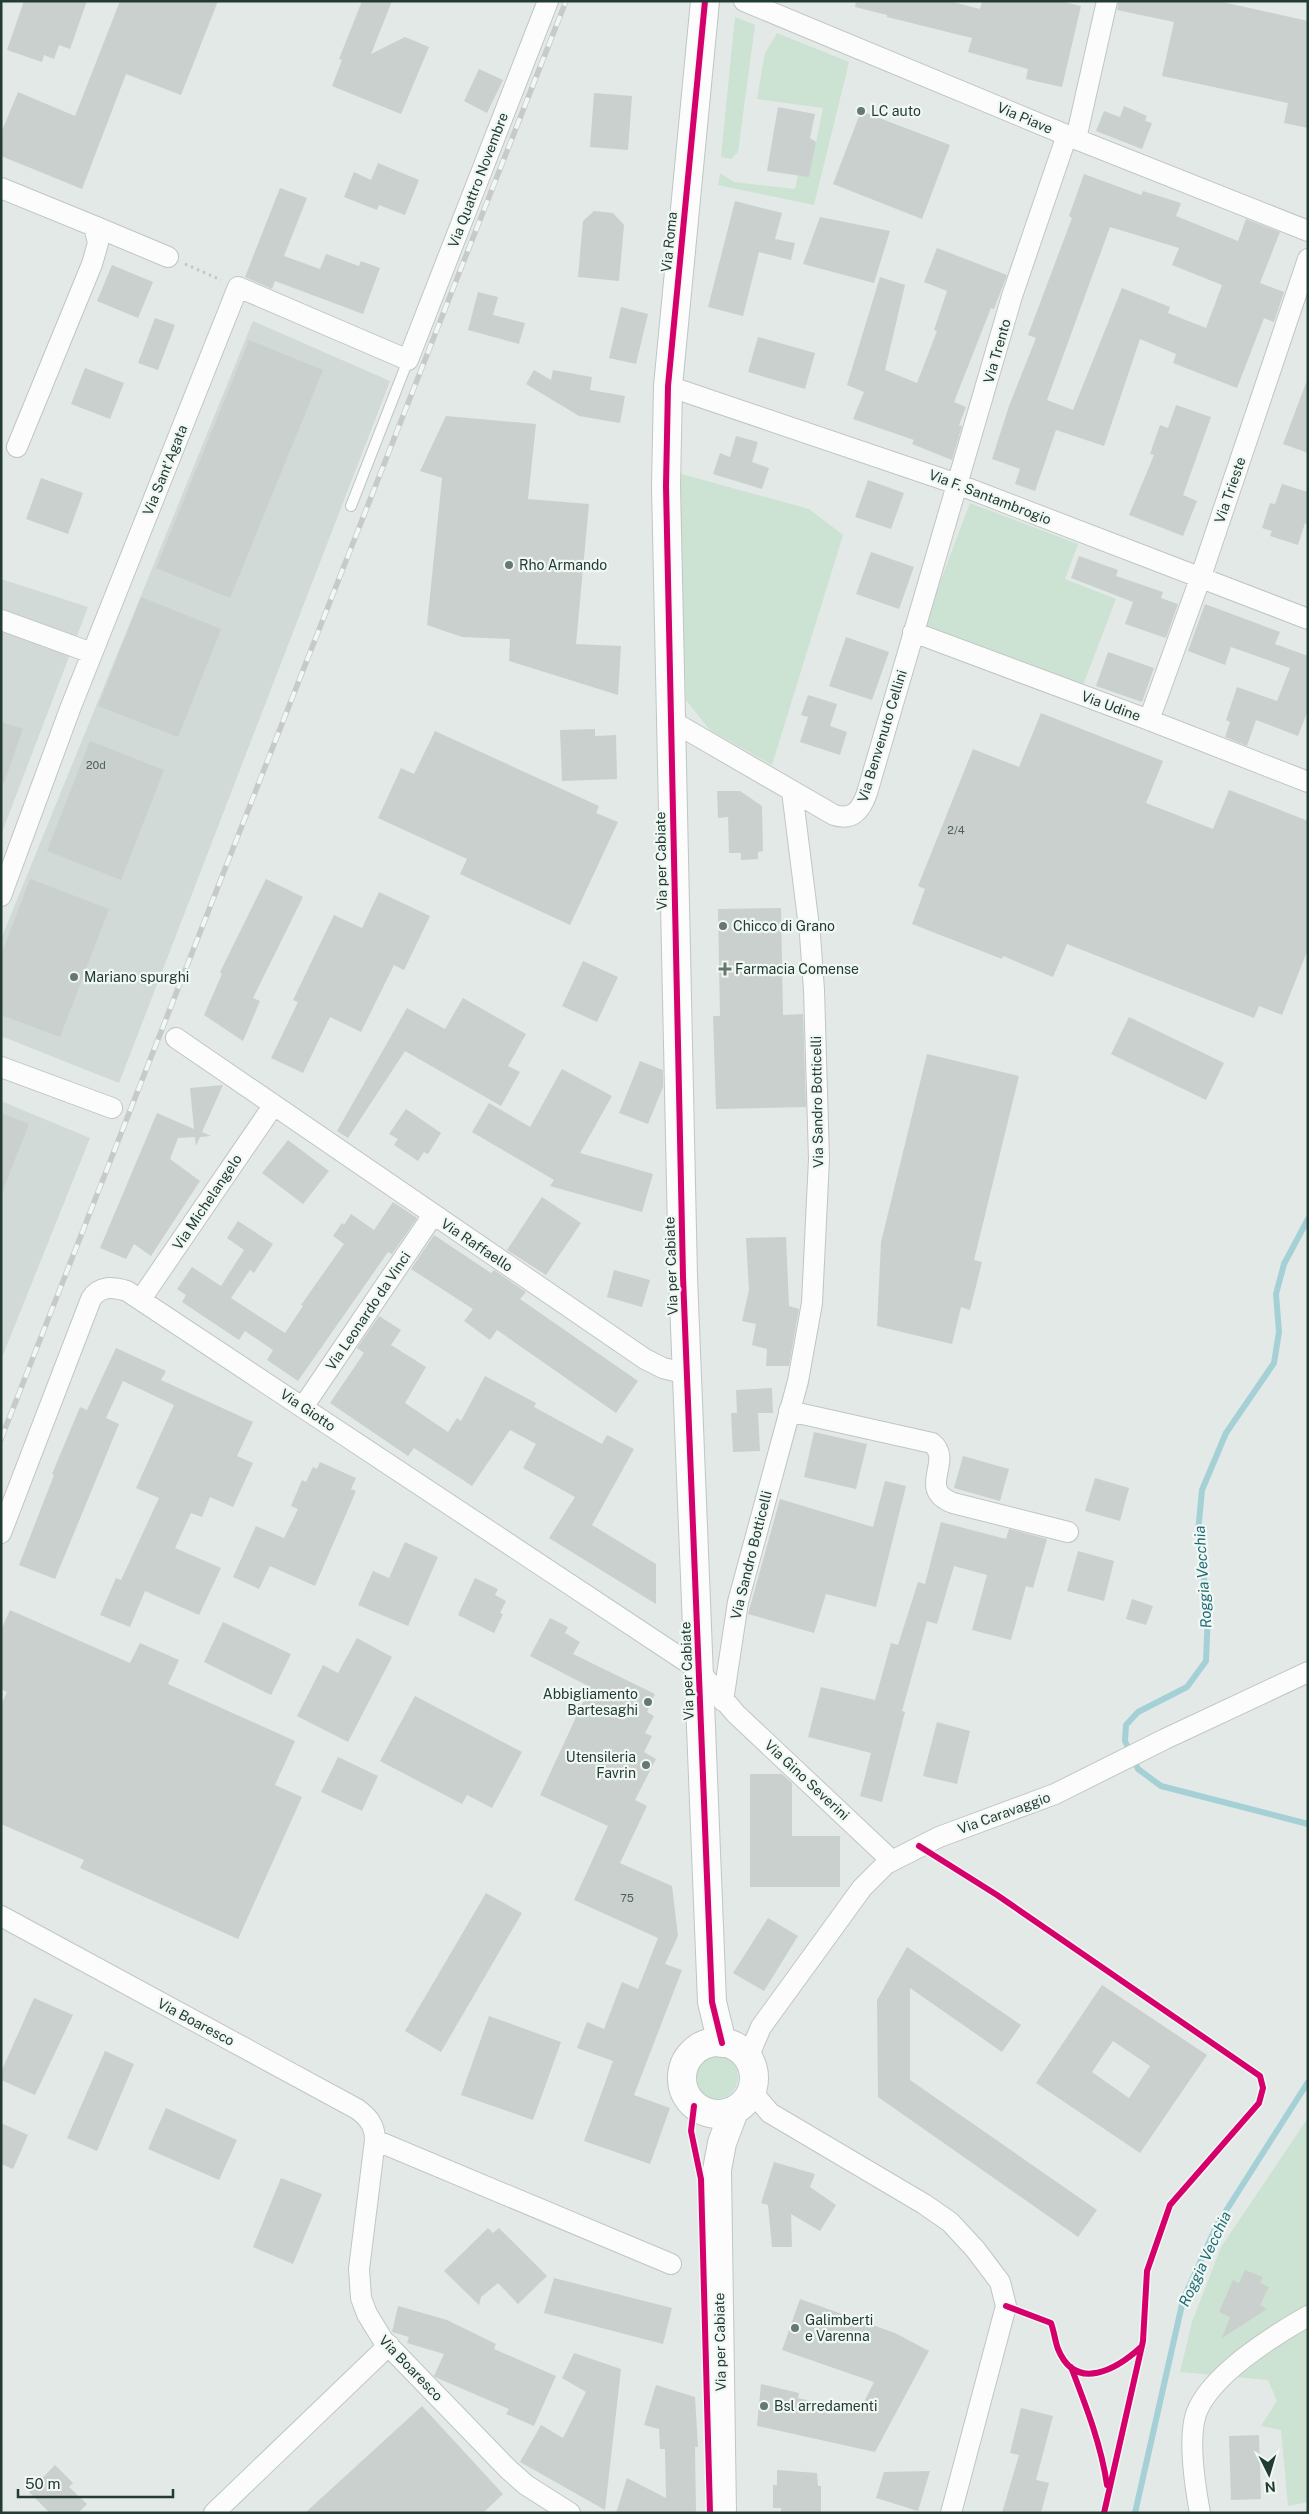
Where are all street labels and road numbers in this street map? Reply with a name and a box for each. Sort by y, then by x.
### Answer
street label: Via Piave [995,99,1055,137]
street label: Via Quattro Novembre [445,110,511,250]
street label: Via Roma [658,211,680,273]
street label: Via Trento [980,317,1014,385]
street label: Via Sant'Agata [140,422,190,518]
street label: Via Trieste [1211,455,1249,525]
street label: Via F. Santambrogio [927,466,1054,528]
street label: Via Benvenuto Cellini [854,668,910,804]
street label: Via Udine [1079,688,1143,724]
street label: Via per Cabiate [652,811,670,911]
street label: Via Sandro Botticelli [808,1036,826,1168]
street label: Via Michelangelo [169,1151,245,1253]
street label: Via Raffaello [438,1215,516,1275]
street label: Via per Cabiate [661,1216,681,1316]
street label: Via Leonardo da Vinci [322,1249,414,1373]
street label: Via Giotto [277,1386,339,1434]
street label: Via Sandro Botticelli [727,1489,775,1621]
street label: Via per Cabiate [677,1621,697,1721]
street label: Via Gino Severini [761,1737,853,1823]
street label: Via Caravaggio [956,1789,1053,1837]
street label: Via Boaresco [155,1995,237,2049]
street label: Via per Cabiate [711,2292,729,2392]
street label: Via Boaresco [376,2332,446,2404]

